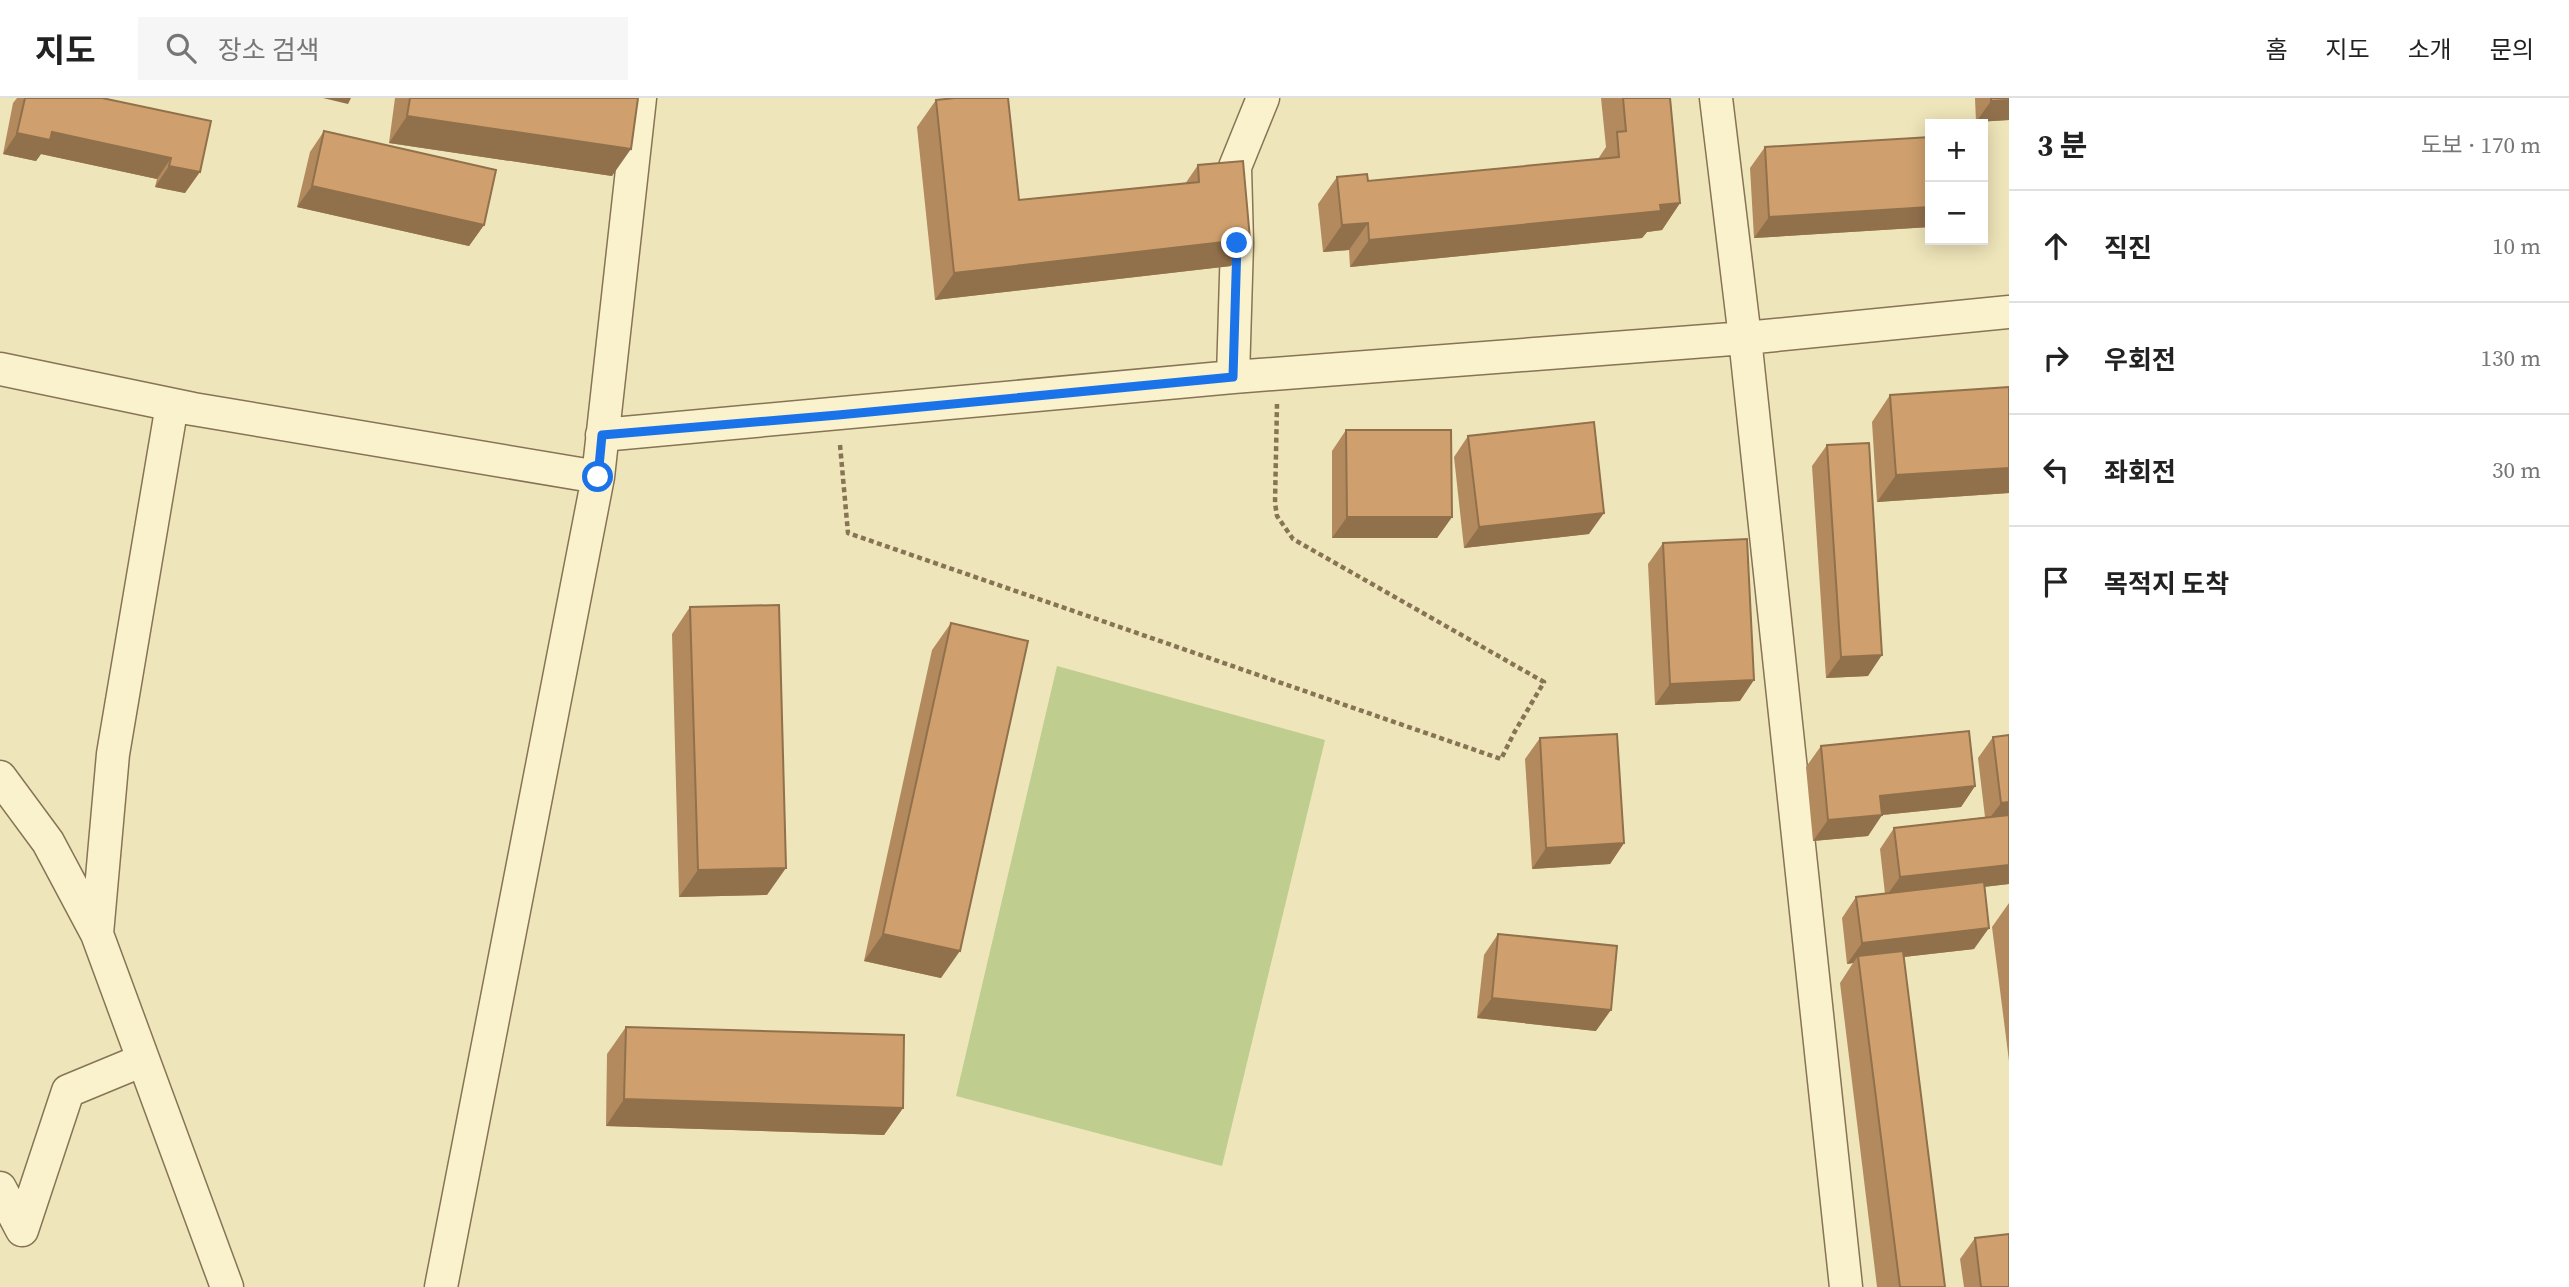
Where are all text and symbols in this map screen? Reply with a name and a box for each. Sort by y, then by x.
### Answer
search box [138,17,628,80]
text: 지도 [35,28,96,73]
icon: search [162,29,200,67]
text: 장소 검색 [218,32,319,68]
text: 홈 [2265,33,2287,66]
text: 지도 [2325,33,2370,66]
text: 소개 [2408,33,2452,66]
text: 문의 [2490,33,2534,66]
map controls [1925,119,1988,245]
button: + [1925,119,1988,182]
text: 3 분 [2037,125,2087,166]
text: 도보 · 170 m [2420,129,2541,161]
button: − [1925,182,1988,245]
route end [1221,227,1252,258]
icon: ahead [2037,227,2075,265]
text: 직진 [2104,230,2152,266]
text: 10 m [2492,230,2541,262]
icon: right [2037,339,2075,377]
text: 우회전 [2104,342,2176,378]
text: 130 m [2480,342,2541,374]
icon: left [2037,451,2075,489]
text: 좌회전 [2104,454,2176,490]
text: 30 m [2492,454,2541,486]
route start [582,461,613,492]
icon: arrive [2037,563,2075,601]
text: 목적지 도착 [2104,566,2229,602]

